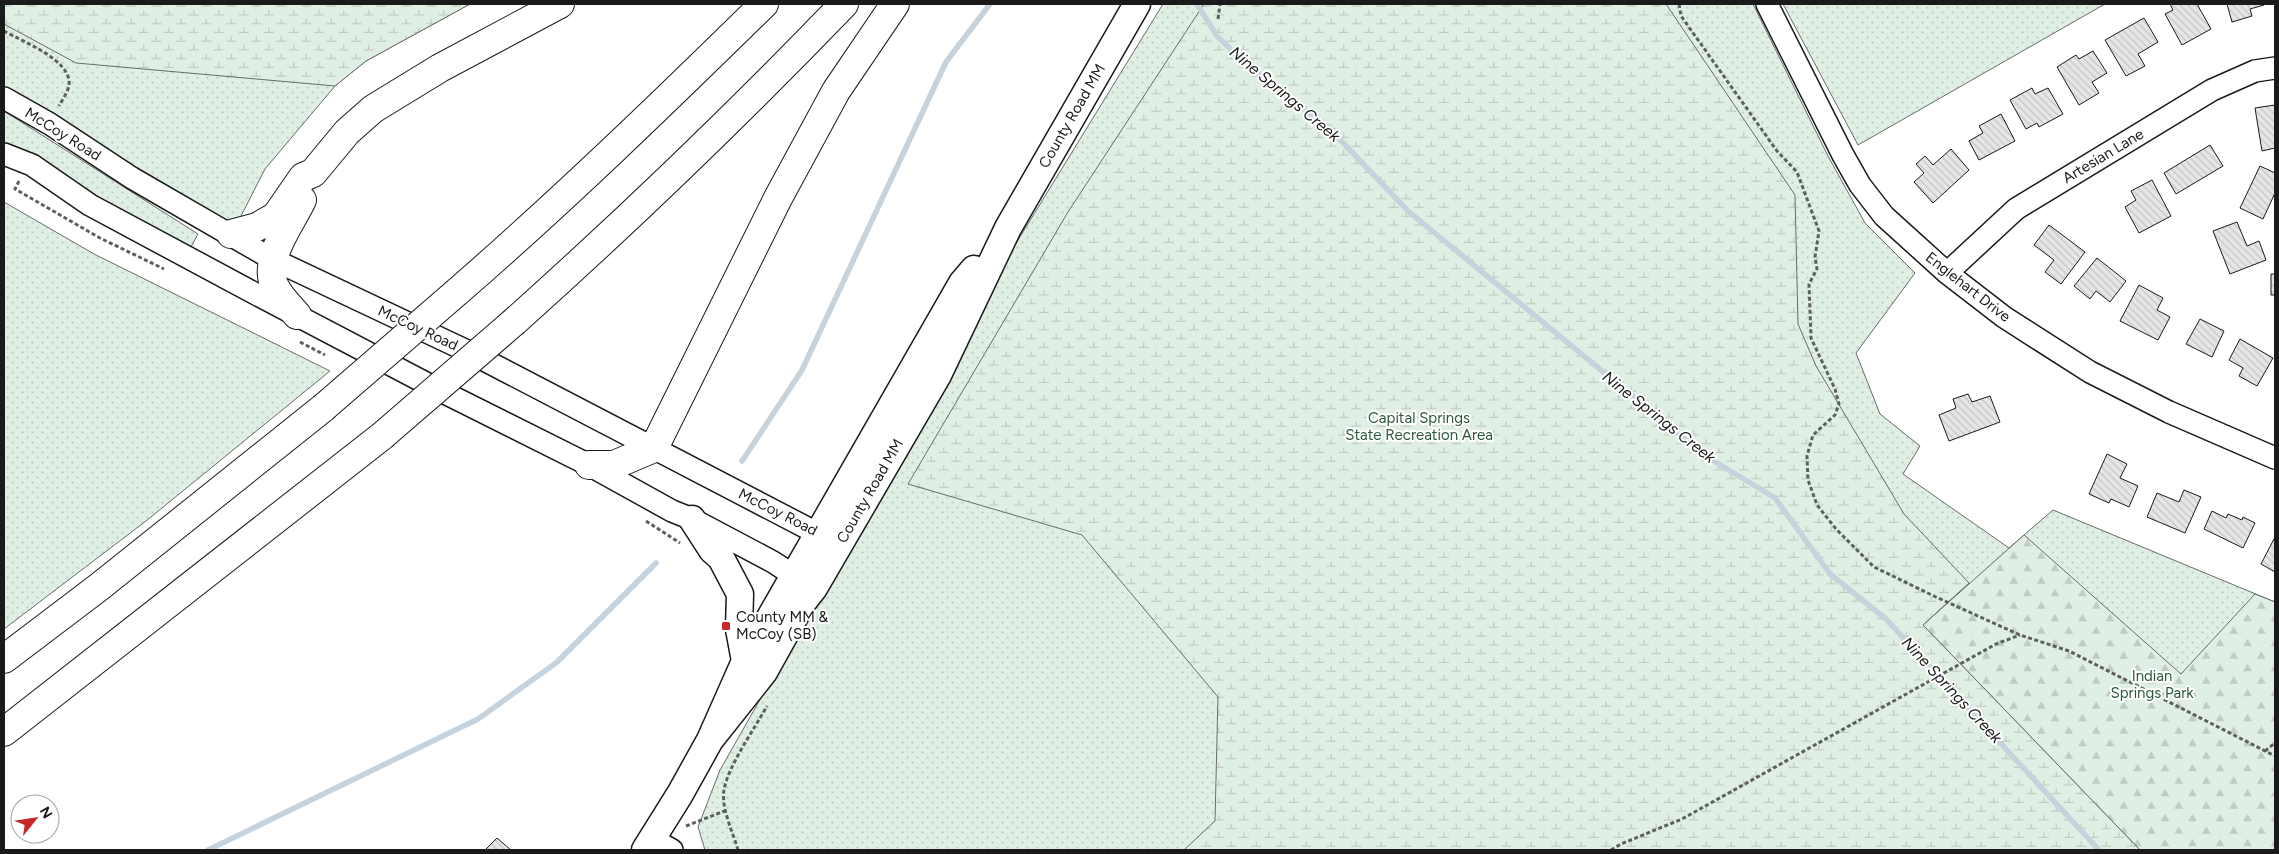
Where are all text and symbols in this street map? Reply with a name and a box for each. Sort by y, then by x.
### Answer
water label: Nine Springs Creek [1226,42,1345,147]
street label: County Road MM [1035,61,1109,171]
street label: McCoy Road [22,104,104,164]
street label: Artesian Lane [2059,125,2147,187]
street label: Englehart Drive [1922,248,2014,326]
street label: McCoy Road [375,302,461,354]
water label: Nine Springs Creek [1599,367,1720,468]
park label: Capital Springs State Recreation Area [1345,409,1493,444]
street label: County Road MM [833,436,907,546]
street label: McCoy Road [735,484,821,540]
place label: County MM & McCoy (SB) [736,608,829,643]
marker: County MM & McCoy (SB) [720,620,732,632]
water label: Nine Springs Creek [1898,633,2007,748]
park label: Indian Springs Park [2110,667,2194,702]
north arrow [10,794,60,844]
text: N [36,804,56,822]

